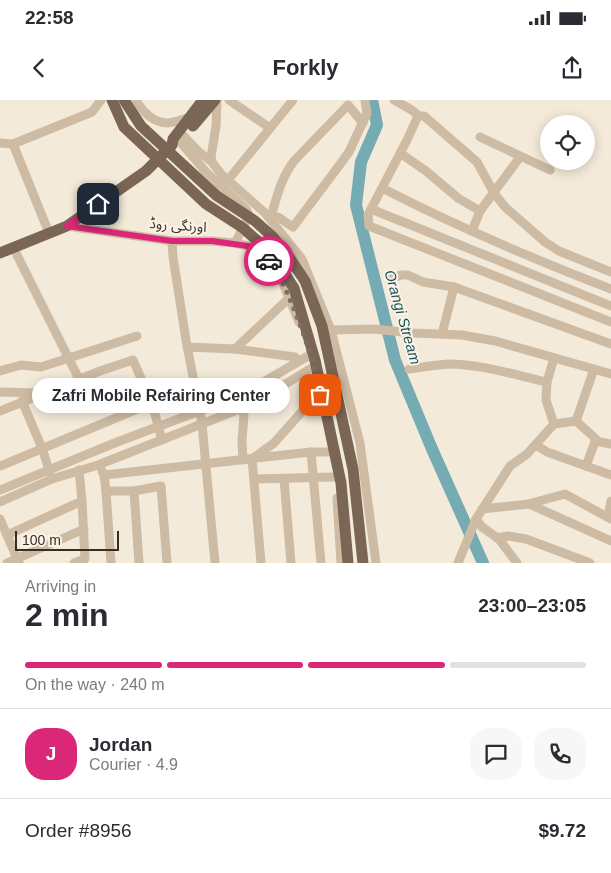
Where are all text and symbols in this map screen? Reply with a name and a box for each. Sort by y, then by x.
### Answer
text: 22:58 [25,7,74,28]
icon: back [25,54,53,82]
icon: share [558,54,586,82]
text: Forkly [272,55,339,80]
map controls [540,115,595,170]
button: locate [540,115,595,170]
pin [77,183,119,225]
icon: home [84,190,112,218]
street label: اورنگی روڈ [149,215,207,236]
courier [244,236,294,286]
icon: car [255,247,283,275]
water label: Orangi Stream [381,268,425,366]
pin [299,374,341,416]
callout: Zafri Mobile Refairing Center [32,378,290,412]
icon: bag [306,381,334,409]
text: Zafri Mobile Refairing Center [52,387,270,404]
scale bar [15,528,119,551]
text: 100 m [22,532,61,548]
text: Arriving in [25,578,96,595]
text: 23:00–23:05 [478,595,586,616]
text: 2 min [25,597,109,633]
text: On the way · 240 m [25,676,165,693]
button: chat [470,728,522,780]
button: phone [534,728,586,780]
text: Jordan [89,734,152,755]
text: J [46,743,56,764]
text: Courier · 4.9 [89,756,178,773]
text: Order #8956 [25,820,132,841]
text: $9.72 [538,820,586,841]

